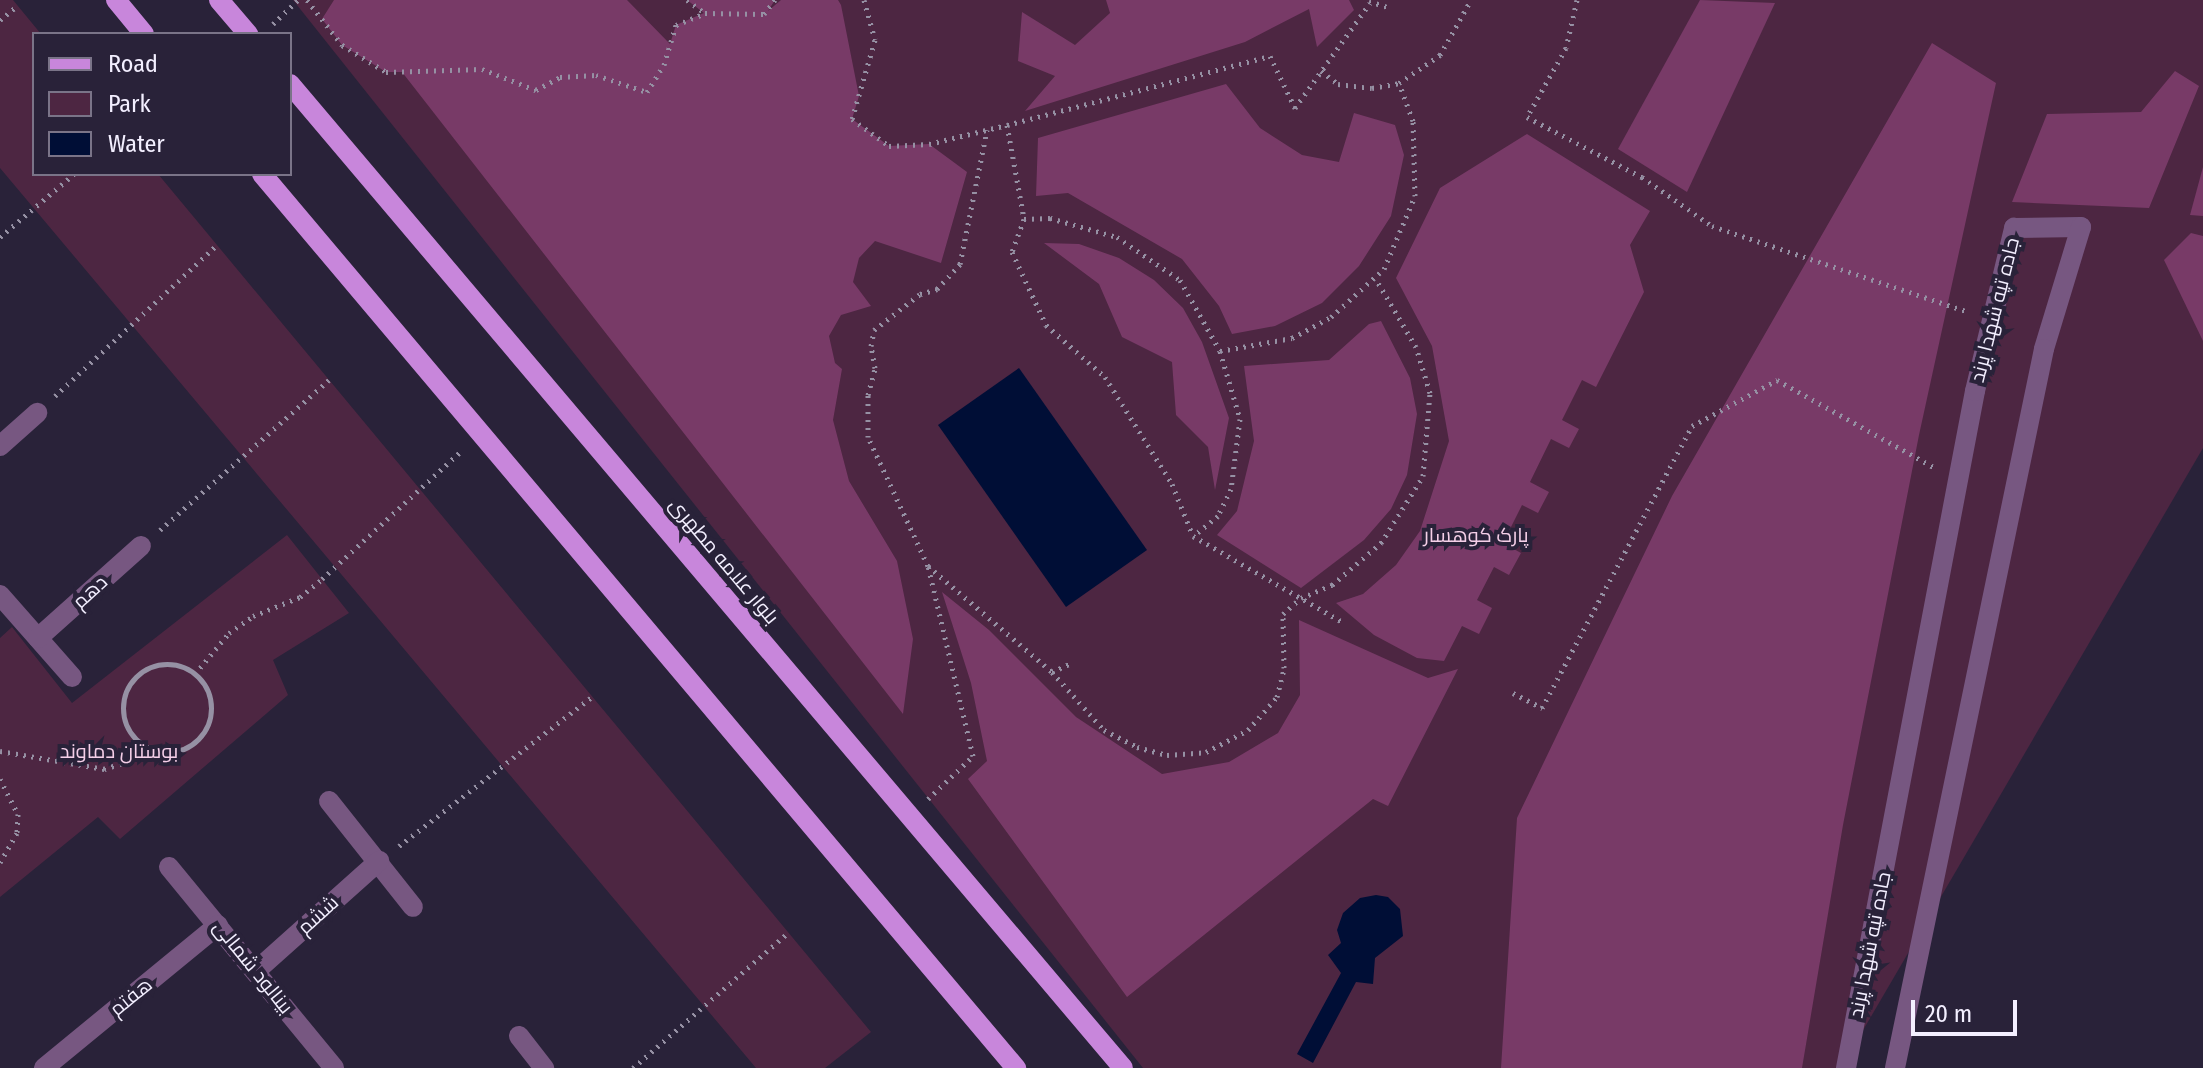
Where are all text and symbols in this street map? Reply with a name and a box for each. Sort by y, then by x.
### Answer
legend [32,32,292,176]
text: Road [108,50,158,78]
text: Park [108,90,151,118]
text: Water [108,130,165,158]
street label: جاده تپه شهدا پرند [1965,235,2025,385]
street label: بلوار علامه مطهری [664,493,784,629]
park label: پارک کوهسار [1423,523,1529,547]
street label: دهم [68,570,112,614]
park label: بوستان دماوند [60,739,178,763]
street label: جاده تپه شهدا پرند [1844,870,1896,1020]
street label: ششم [293,890,343,940]
street label: بینالود شمالی [208,915,298,1019]
street label: هفتم [105,973,157,1021]
scale bar [1915,984,2021,1034]
text: 20 m [1925,1000,1972,1028]

